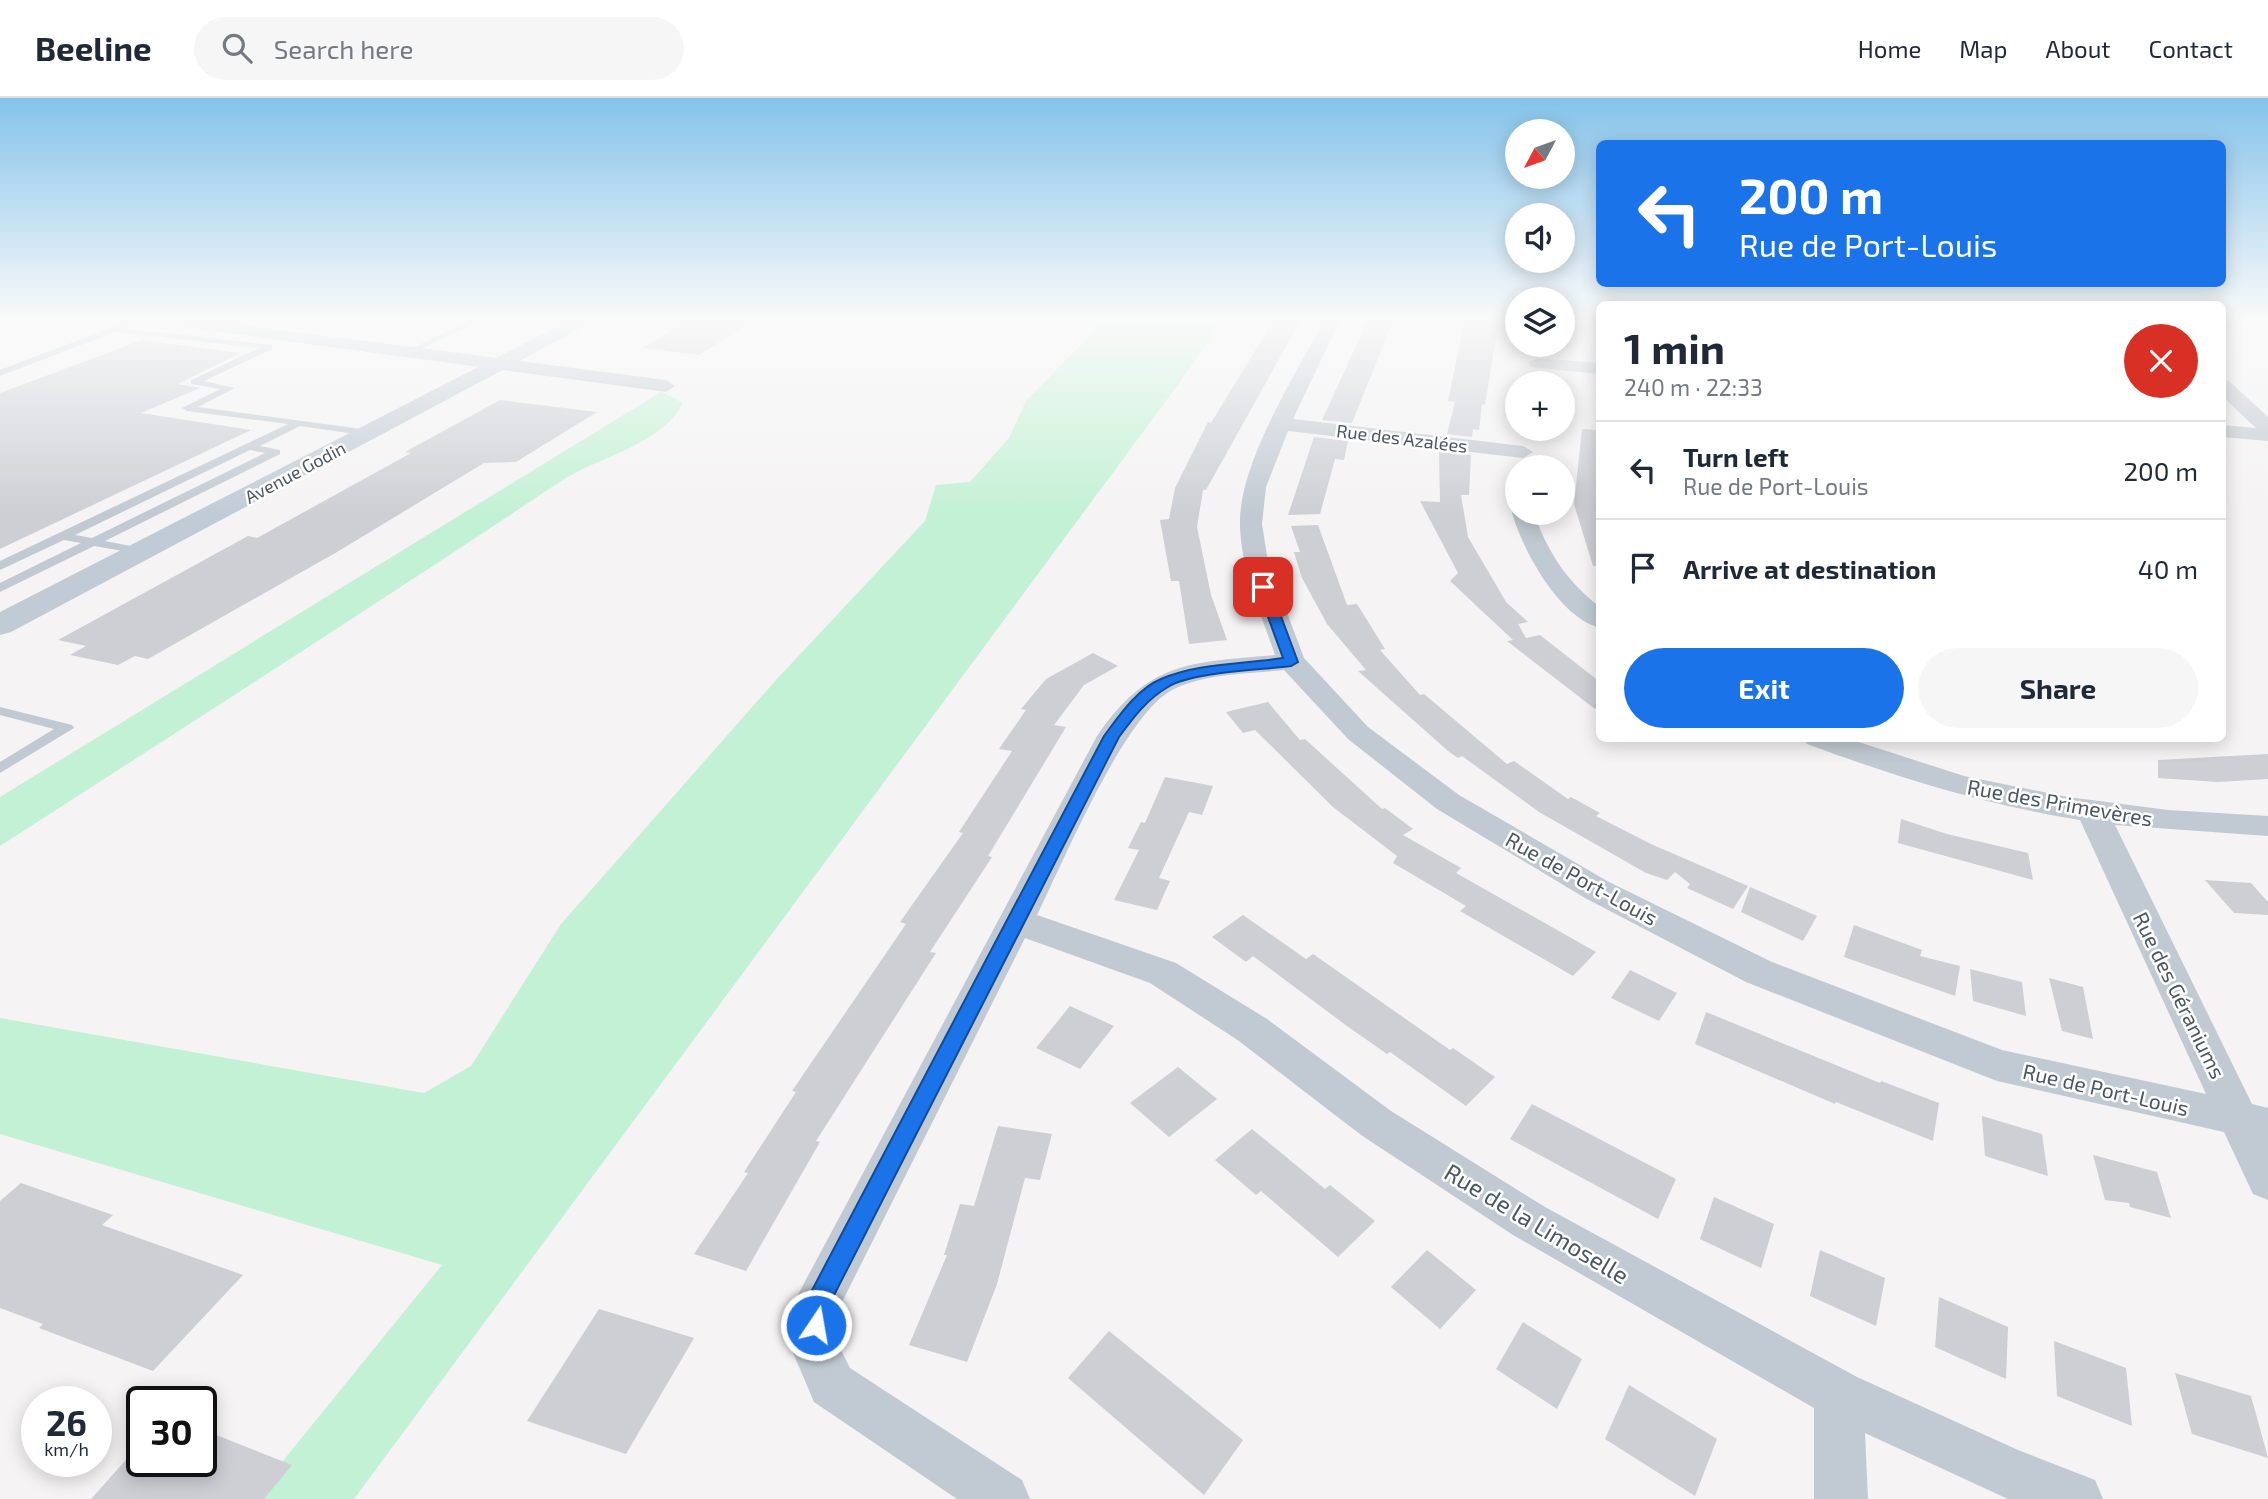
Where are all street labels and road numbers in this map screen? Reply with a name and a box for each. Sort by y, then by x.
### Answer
street label: Rue des Azalées [1335,419,1469,457]
street label: Avenue Godin [241,436,349,508]
street label: Rue des Primevères [1965,773,2155,831]
street label: Rue de Port-Louis [1502,826,1662,930]
street label: Rue des Géraniums [2129,908,2231,1082]
street label: Rue de Port-Louis [2021,1058,2191,1120]
street label: Rue de la Limoselle [1440,1157,1634,1289]

